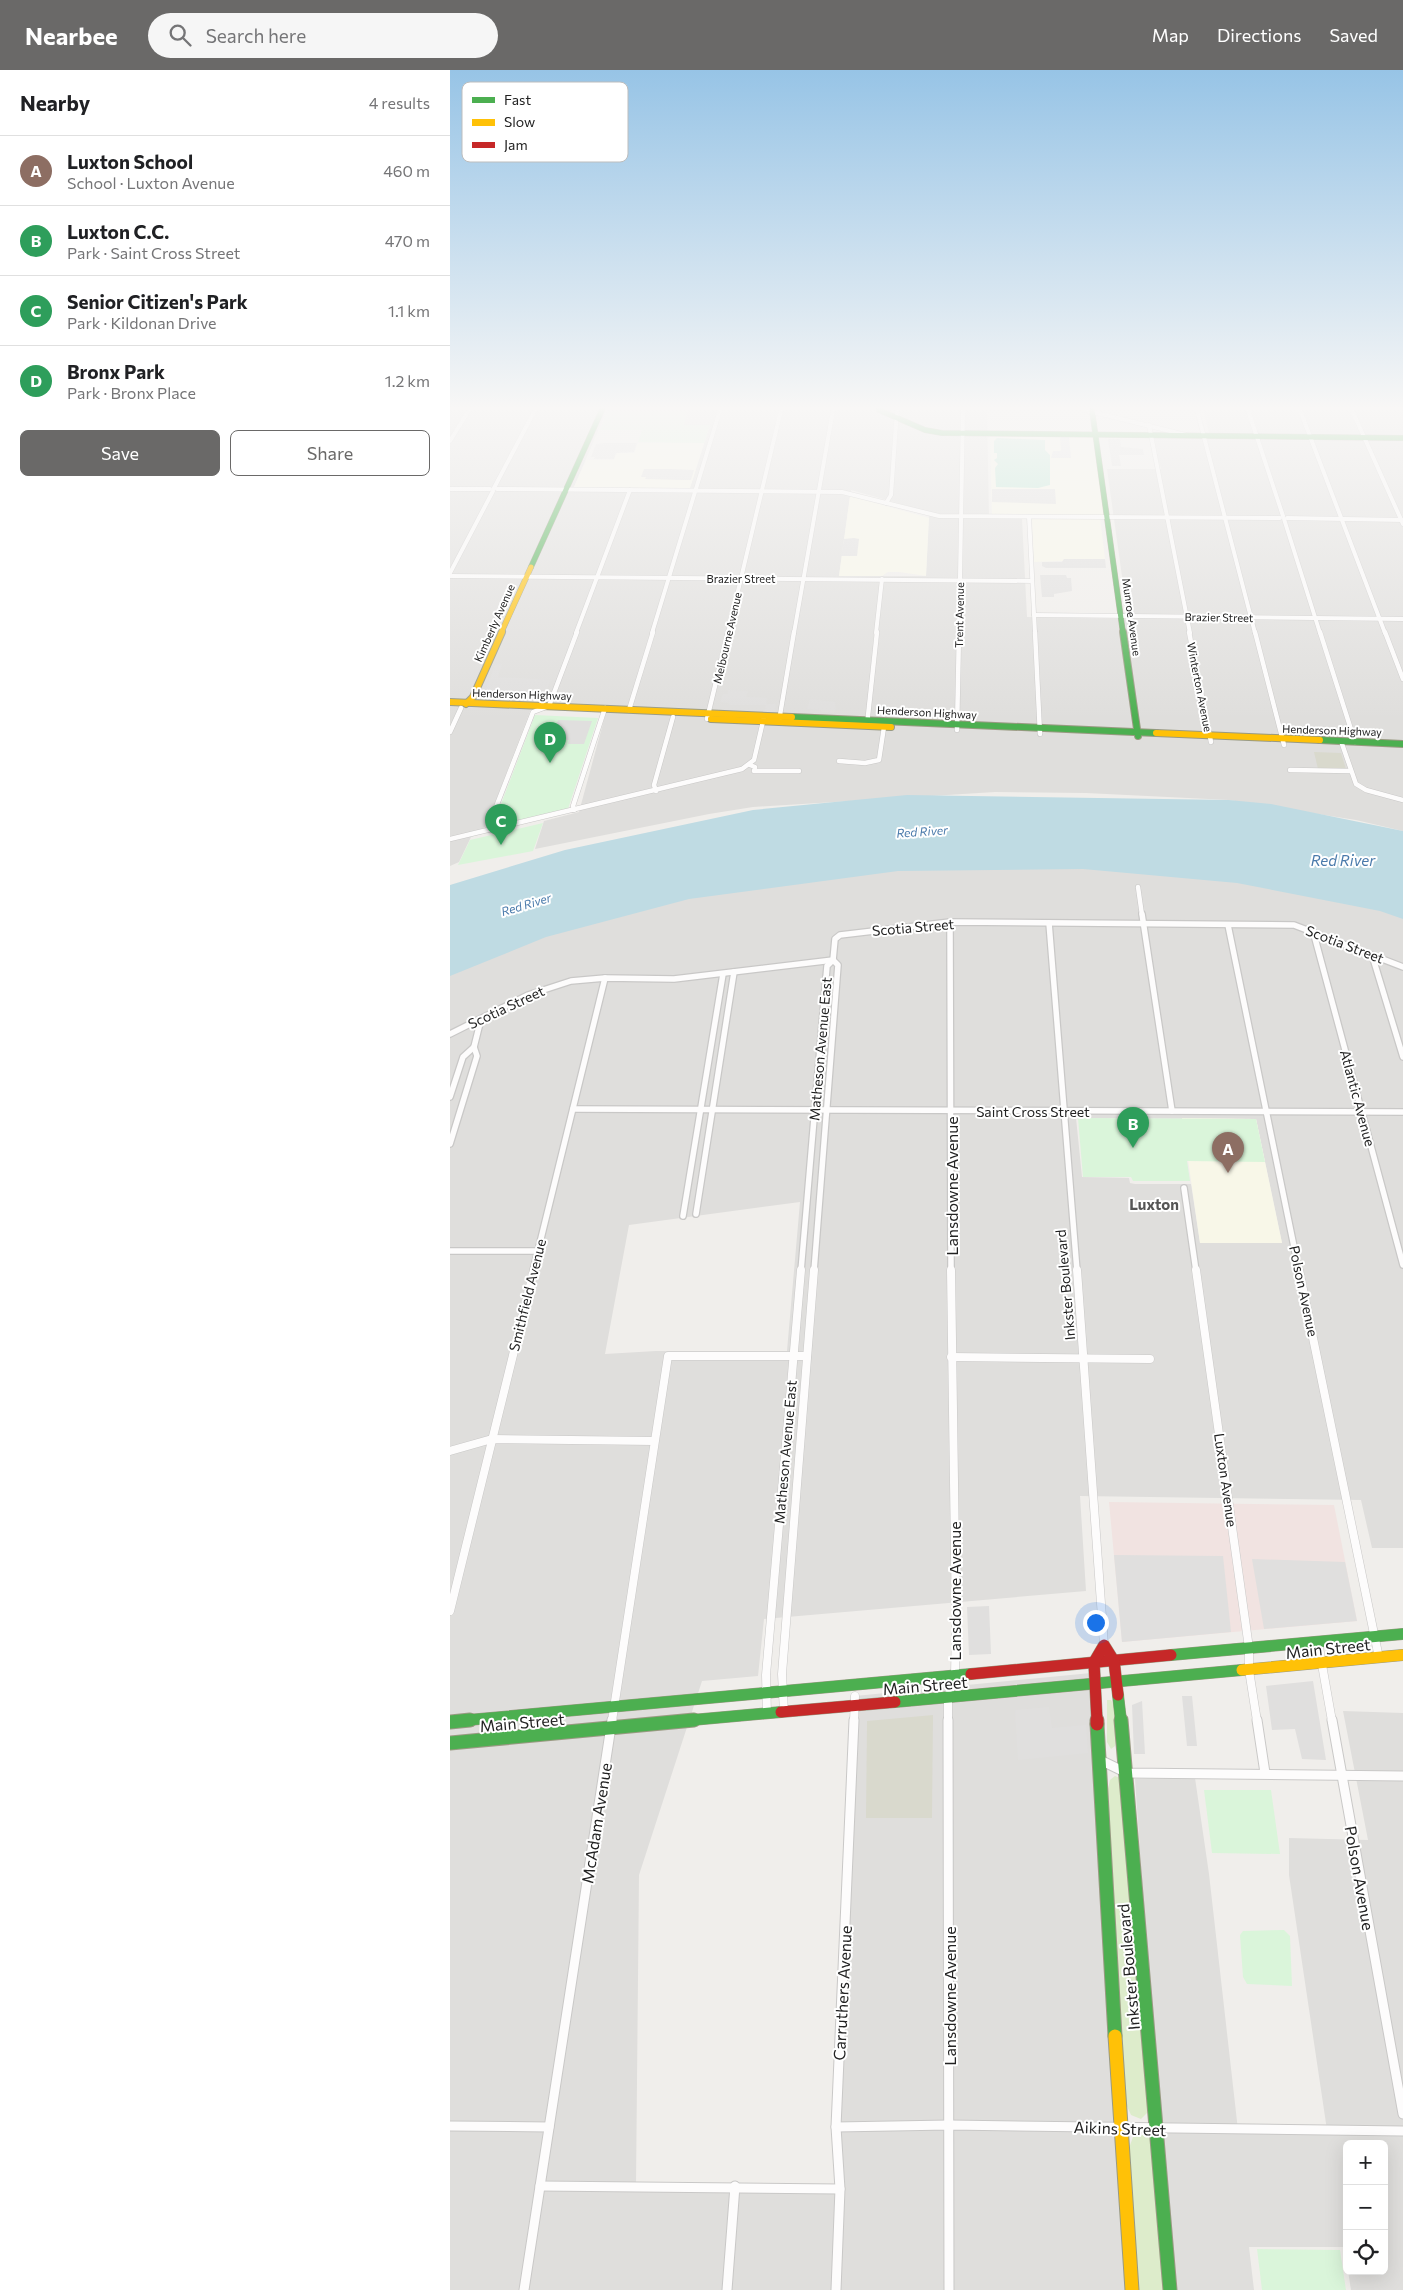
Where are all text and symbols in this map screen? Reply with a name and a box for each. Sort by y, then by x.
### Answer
search box [148,13,498,58]
text: Nearbee [25,21,118,50]
icon: search [166,21,194,49]
text: Search here [206,24,306,47]
text: Map [1152,24,1189,46]
text: Directions [1217,24,1301,46]
text: Saved [1329,24,1378,46]
legend [462,82,628,162]
text: Nearby [20,90,90,115]
text: Fast [504,91,531,108]
text: 4 results [369,93,430,112]
text: Slow [504,113,535,130]
text: Jam [504,136,528,153]
text: Luxton School [67,150,193,173]
text: A [30,161,42,180]
text: 460 m [383,161,430,180]
text: School · Luxton Avenue [67,173,235,192]
text: Luxton C.C. [67,220,169,243]
text: B [31,231,41,250]
text: 470 m [385,231,430,250]
text: Park · Saint Cross Street [67,243,240,262]
text: Senior Citizen's Park [67,290,248,313]
text: C [31,301,41,320]
text: 1.1 km [388,301,430,320]
text: Park · Kildonan Drive [67,313,217,332]
text: Bronx Park [67,360,165,383]
text: D [30,371,42,390]
text: 1.2 km [385,371,430,390]
text: Park · Bronx Place [67,383,196,402]
button: Save [20,430,220,476]
button: Share [230,430,430,476]
street label: Brazier Street [707,572,776,585]
street label: Munroe Avenue [1120,577,1144,657]
street label: Kimberly Avenue [471,582,517,664]
street label: Trent Avenue [952,582,966,648]
street label: Melbourne Avenue [710,591,744,685]
street label: Brazier Street [1184,610,1254,624]
street label: Winterton Avenue [1185,641,1215,733]
street label: Henderson Highway [472,686,572,702]
street label: Henderson Highway [877,703,978,721]
pin: D [534,722,566,763]
street label: Henderson Highway [1282,722,1382,738]
pin: C [485,804,517,845]
water label: Red River [896,822,949,840]
water label: Red River [1311,851,1376,869]
water label: Red River [499,889,554,918]
street label: Scotia Street [871,915,955,939]
street label: Scotia Street [1304,921,1387,967]
street label: Matheson Avenue East [805,976,835,1122]
street label: Scotia Street [465,982,547,1032]
street label: Atlantic Avenue [1337,1048,1379,1148]
street label: Saint Cross Street [976,1103,1090,1120]
pin: B [1117,1107,1149,1148]
street label: Lansdowne Avenue [942,1116,961,1256]
pin: A [1212,1132,1244,1173]
district label: Luxton [1129,1195,1179,1213]
street label: Inkster Boulevard [1052,1229,1078,1341]
street label: Smithfield Avenue [505,1237,549,1353]
street label: Polson Avenue [1286,1244,1322,1338]
street label: Matheson Avenue East [770,1379,800,1525]
street label: Luxton Avenue [1211,1432,1241,1528]
street label: Lansdowne Avenue [945,1521,964,1661]
your location [1083,1610,1109,1636]
street label: Main Street [1285,1634,1372,1662]
street label: Main Street [882,1672,969,1698]
street label: Main Street [479,1709,566,1735]
street label: McAdam Avenue [577,1761,615,1885]
street label: Polson Avenue [1341,1824,1379,1932]
street label: Inkster Boulevard [1113,1903,1143,2031]
street label: Carruthers Avenue [829,1925,855,2061]
street label: Lansdowne Avenue [940,1926,959,2066]
street label: Aikins Street [1073,2117,1167,2139]
map controls [1343,2140,1388,2275]
button: + [1343,2140,1388,2185]
button: − [1343,2185,1388,2230]
button: locate [1343,2230,1388,2275]

